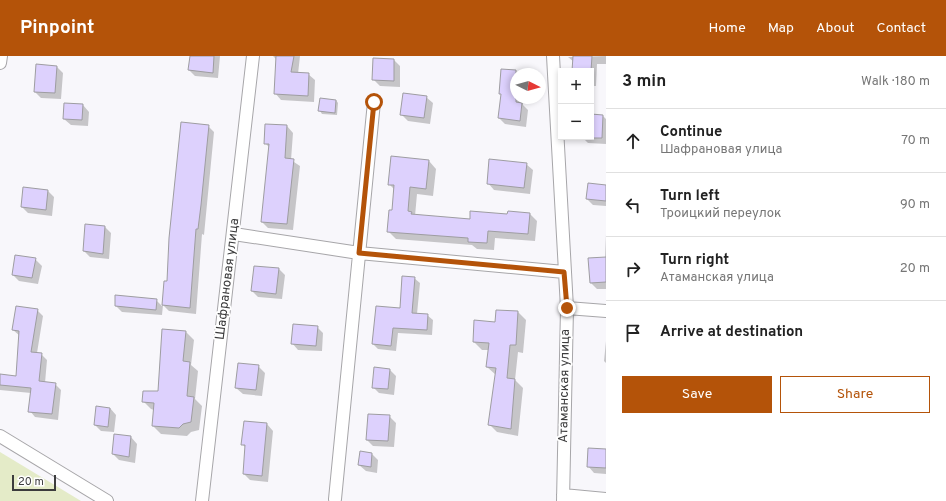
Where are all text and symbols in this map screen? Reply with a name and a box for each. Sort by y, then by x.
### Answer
text: Pinpoint [20,16,95,40]
text: Home [709,20,746,37]
text: Map [768,20,794,37]
text: About [816,20,855,37]
text: Contact [877,20,926,37]
north arrow [510,68,546,104]
map controls [558,68,594,140]
button: + [558,68,594,104]
text: 3 min [622,71,666,93]
text: Walk · 180 m [861,74,930,90]
route start [365,93,383,111]
button: − [558,104,594,140]
text: Continue [660,123,722,142]
icon: ahead [622,130,644,152]
text: 70 m [901,133,930,149]
text: Шафрановая улица [660,142,782,158]
text: Turn left [660,187,720,206]
icon: left [622,194,644,216]
text: 90 m [900,197,930,213]
text: Троицкий переулок [660,206,782,222]
street label: Шафрановая улица [213,217,243,341]
text: Turn right [660,251,729,270]
icon: right [622,258,644,280]
text: 20 m [900,261,930,277]
text: Атаманская улица [660,270,774,286]
route end [558,299,576,317]
icon: arrive [622,322,644,344]
text: Arrive at destination [660,323,803,342]
street label: Атаманская улица [556,329,574,443]
button: Save [622,376,772,413]
button: Share [780,376,930,413]
scale bar [12,473,56,492]
text: 20 m [18,475,44,489]

